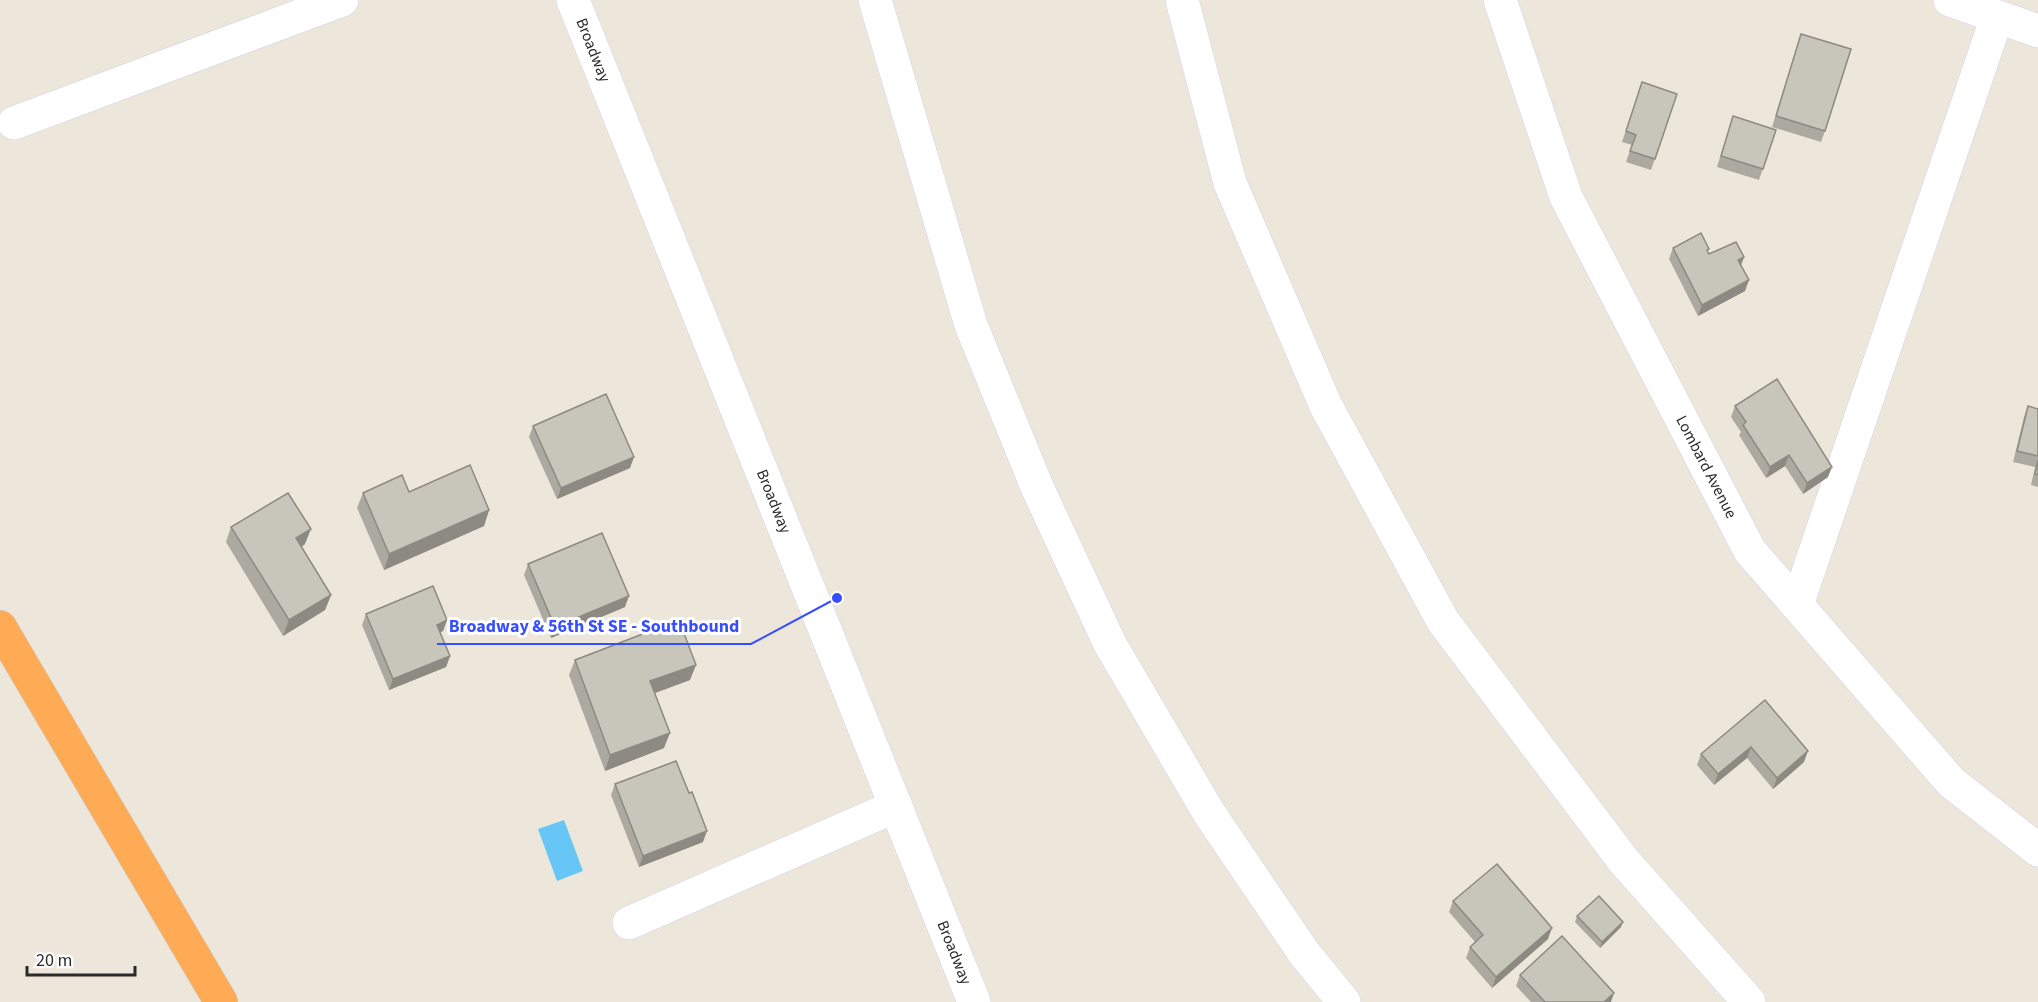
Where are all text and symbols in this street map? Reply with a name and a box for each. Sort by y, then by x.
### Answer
street label: Broadway [570,15,616,86]
street label: Lombard Avenue [1670,412,1742,522]
street label: Broadway [751,466,797,537]
callout: Broadway & 56th St SE - Southbound [437,608,751,644]
text: Broadway & 56th St SE - Southbound [449,614,739,639]
street label: Broadway [932,917,977,988]
scale bar [27,939,135,977]
text: 20 m [36,948,72,973]

